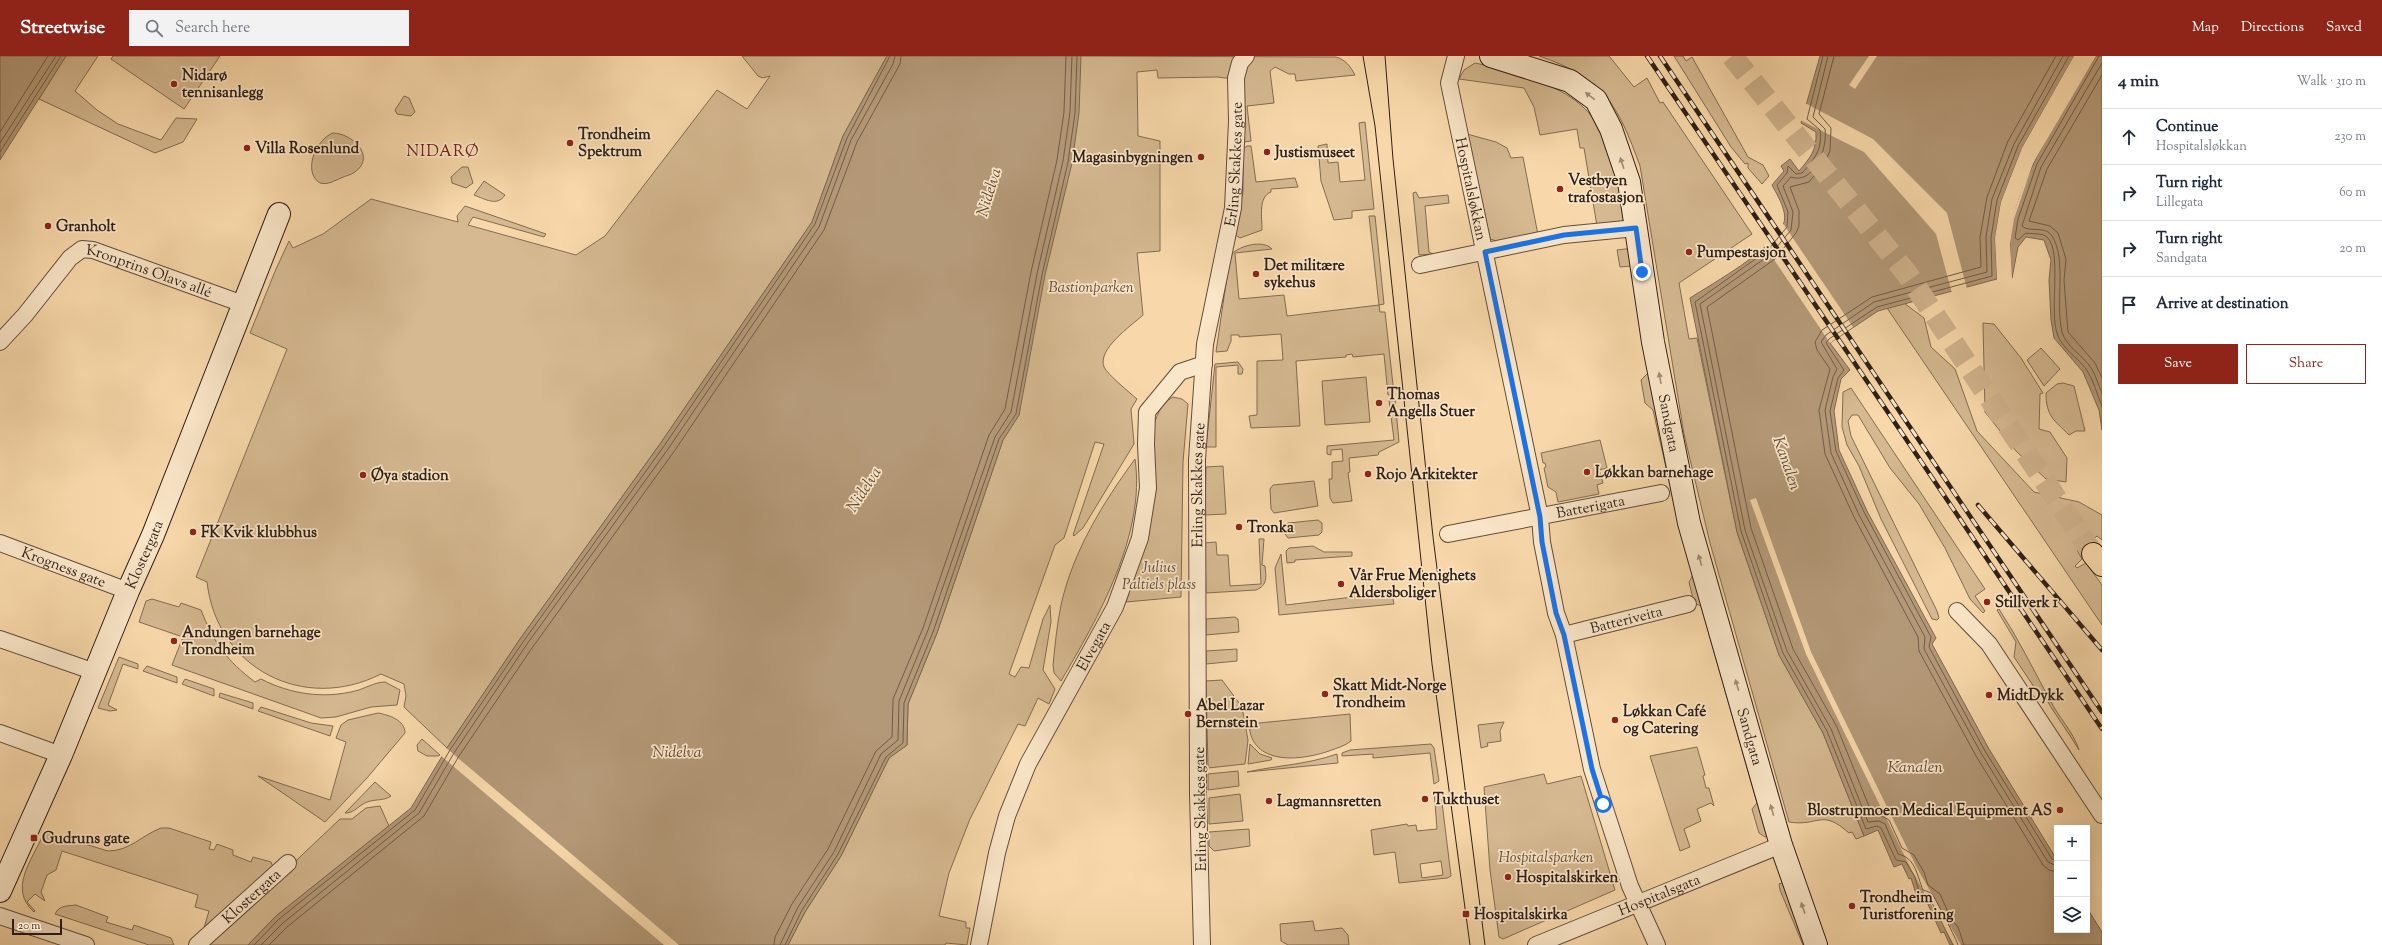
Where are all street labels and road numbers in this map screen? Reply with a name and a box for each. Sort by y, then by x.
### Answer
street label: Erling Skakkes gate [1220,102,1249,229]
street label: Hospitalsløkkan [1449,136,1491,243]
street label: Kronprins Olavs allé [85,240,214,304]
street label: Sandgata [1652,392,1684,454]
street label: Erling Skakkes gate [1188,422,1212,548]
street label: Batterigata [1555,491,1627,525]
street label: Klostergata [121,518,170,593]
street label: Krogness gate [18,543,108,594]
street label: Batteriveita [1588,602,1665,640]
street label: Elvegata [1072,618,1117,675]
street label: Sandgata [1730,706,1767,768]
street label: Erling Skakkes gate [1190,746,1213,872]
street label: Klostergata [218,865,286,929]
street label: Hospitalsgata [1616,870,1704,922]

